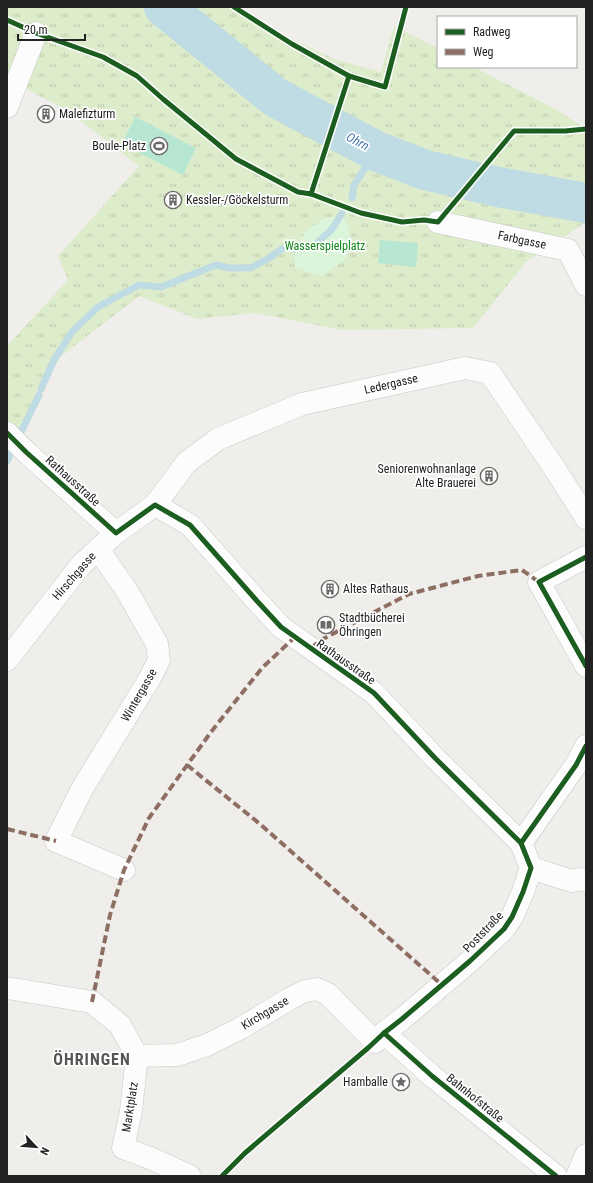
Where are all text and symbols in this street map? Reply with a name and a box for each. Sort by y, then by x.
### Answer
scale bar [18,16,85,42]
legend [437,16,577,68]
text: 20 m [24,23,48,37]
text: Radweg [473,25,510,39]
text: Weg [473,45,494,59]
building icon: Malefizturm [36,104,56,124]
place label: Malefizturm [59,107,115,121]
water label: Ohrn [344,129,372,154]
sports icon: Boule-Platz [149,136,169,156]
place label: Boule-Platz [92,139,146,153]
building icon: Kessler-/Göckelsturm [163,190,183,210]
place label: Kessler-/Göckelsturm [186,193,288,207]
street label: Farbgasse [497,228,548,252]
park label: Wasserspielplatz [285,239,365,253]
street label: Ledergasse [363,371,420,397]
street label: Rathausstraße [43,453,103,509]
place label: Seniorenwohnanlage Alte Brauerei [378,462,476,490]
building icon: Seniorenwohnanlage Alte Brauerei [479,466,499,486]
street label: Hirschgasse [49,549,99,603]
building icon: Altes Rathaus [320,579,340,599]
place label: Altes Rathaus [343,582,409,596]
place label: Stadtbücherei Öhringen [339,611,405,639]
library icon: Stadtbücherei Öhringen [316,615,336,635]
street label: Rathausstraße [314,637,378,688]
street label: Wintergasse [118,666,160,724]
street label: Poststraße [460,908,506,955]
street label: Kirchgasse [239,993,291,1032]
district label: ÖHRINGEN [53,1050,131,1069]
street label: Bahnhofstraße [444,1071,507,1126]
place icon: Hamballe [391,1072,411,1092]
place label: Hamballe [343,1075,388,1089]
street label: Marktplatz [119,1081,141,1133]
north arrow [16,1127,56,1167]
text: N [37,1145,52,1157]

